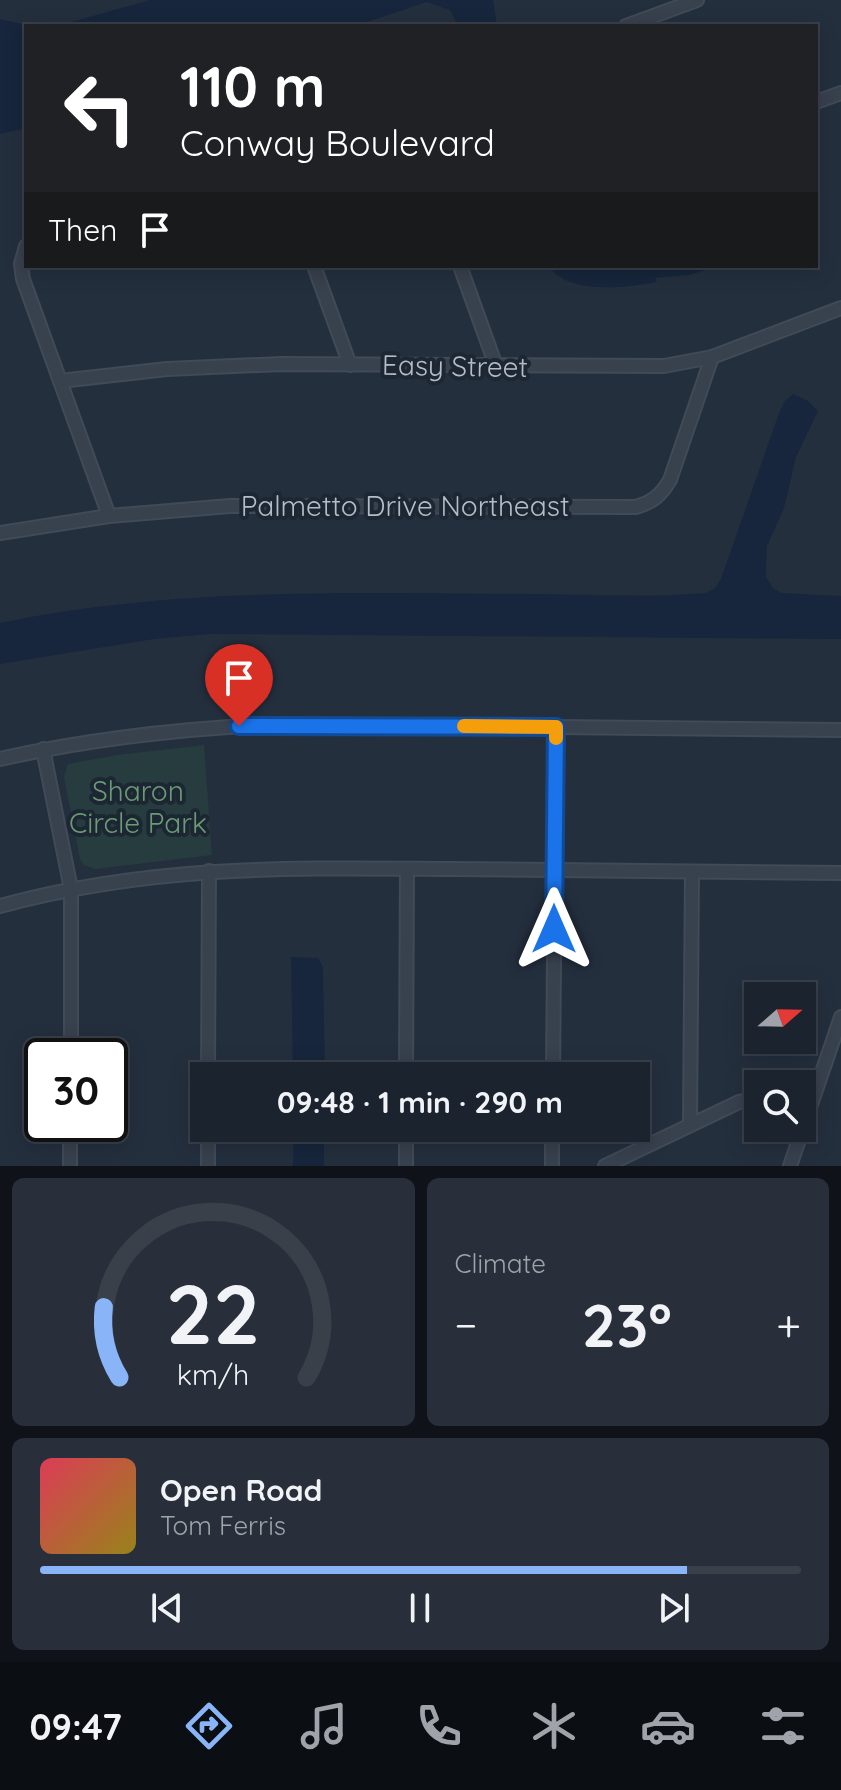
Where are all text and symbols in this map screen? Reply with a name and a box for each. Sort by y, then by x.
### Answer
text: 110 m [180,51,325,121]
icon: left [48,56,152,160]
text: Conway Boulevard [180,120,495,165]
icon: arrive [133,208,177,252]
text: Then [48,211,117,249]
street label: Easy Street [382,347,528,384]
street label: Palmetto Drive Northeast [241,488,569,523]
pin [205,644,273,726]
icon: arrive [217,656,261,700]
park label: Sharon Circle Park [69,773,207,840]
position arrow [512,887,596,971]
north arrow [744,982,816,1054]
map controls [744,982,816,1142]
speed limit sign: 30 [24,1038,128,1142]
button: search [744,1070,816,1142]
text: 09:48 · 1 min · 290 m [277,1083,563,1121]
text: Climate [455,1247,546,1280]
text: 22 [166,1261,261,1365]
text: 23° [582,1287,672,1362]
text: − [455,1297,477,1352]
text: + [776,1297,801,1352]
text: km/h [177,1356,250,1392]
text: Open Road [160,1471,322,1509]
text: Tom Ferris [160,1509,286,1542]
icon: previous [145,1586,189,1630]
icon: pause [398,1586,442,1630]
icon: next [652,1586,696,1630]
icon: directions [181,1698,237,1754]
icon: music [296,1698,352,1754]
icon: phone [411,1698,467,1754]
icon: climate [526,1698,582,1754]
icon: car [640,1698,696,1754]
icon: filters [755,1698,811,1754]
text: 09:47 [29,1704,122,1749]

